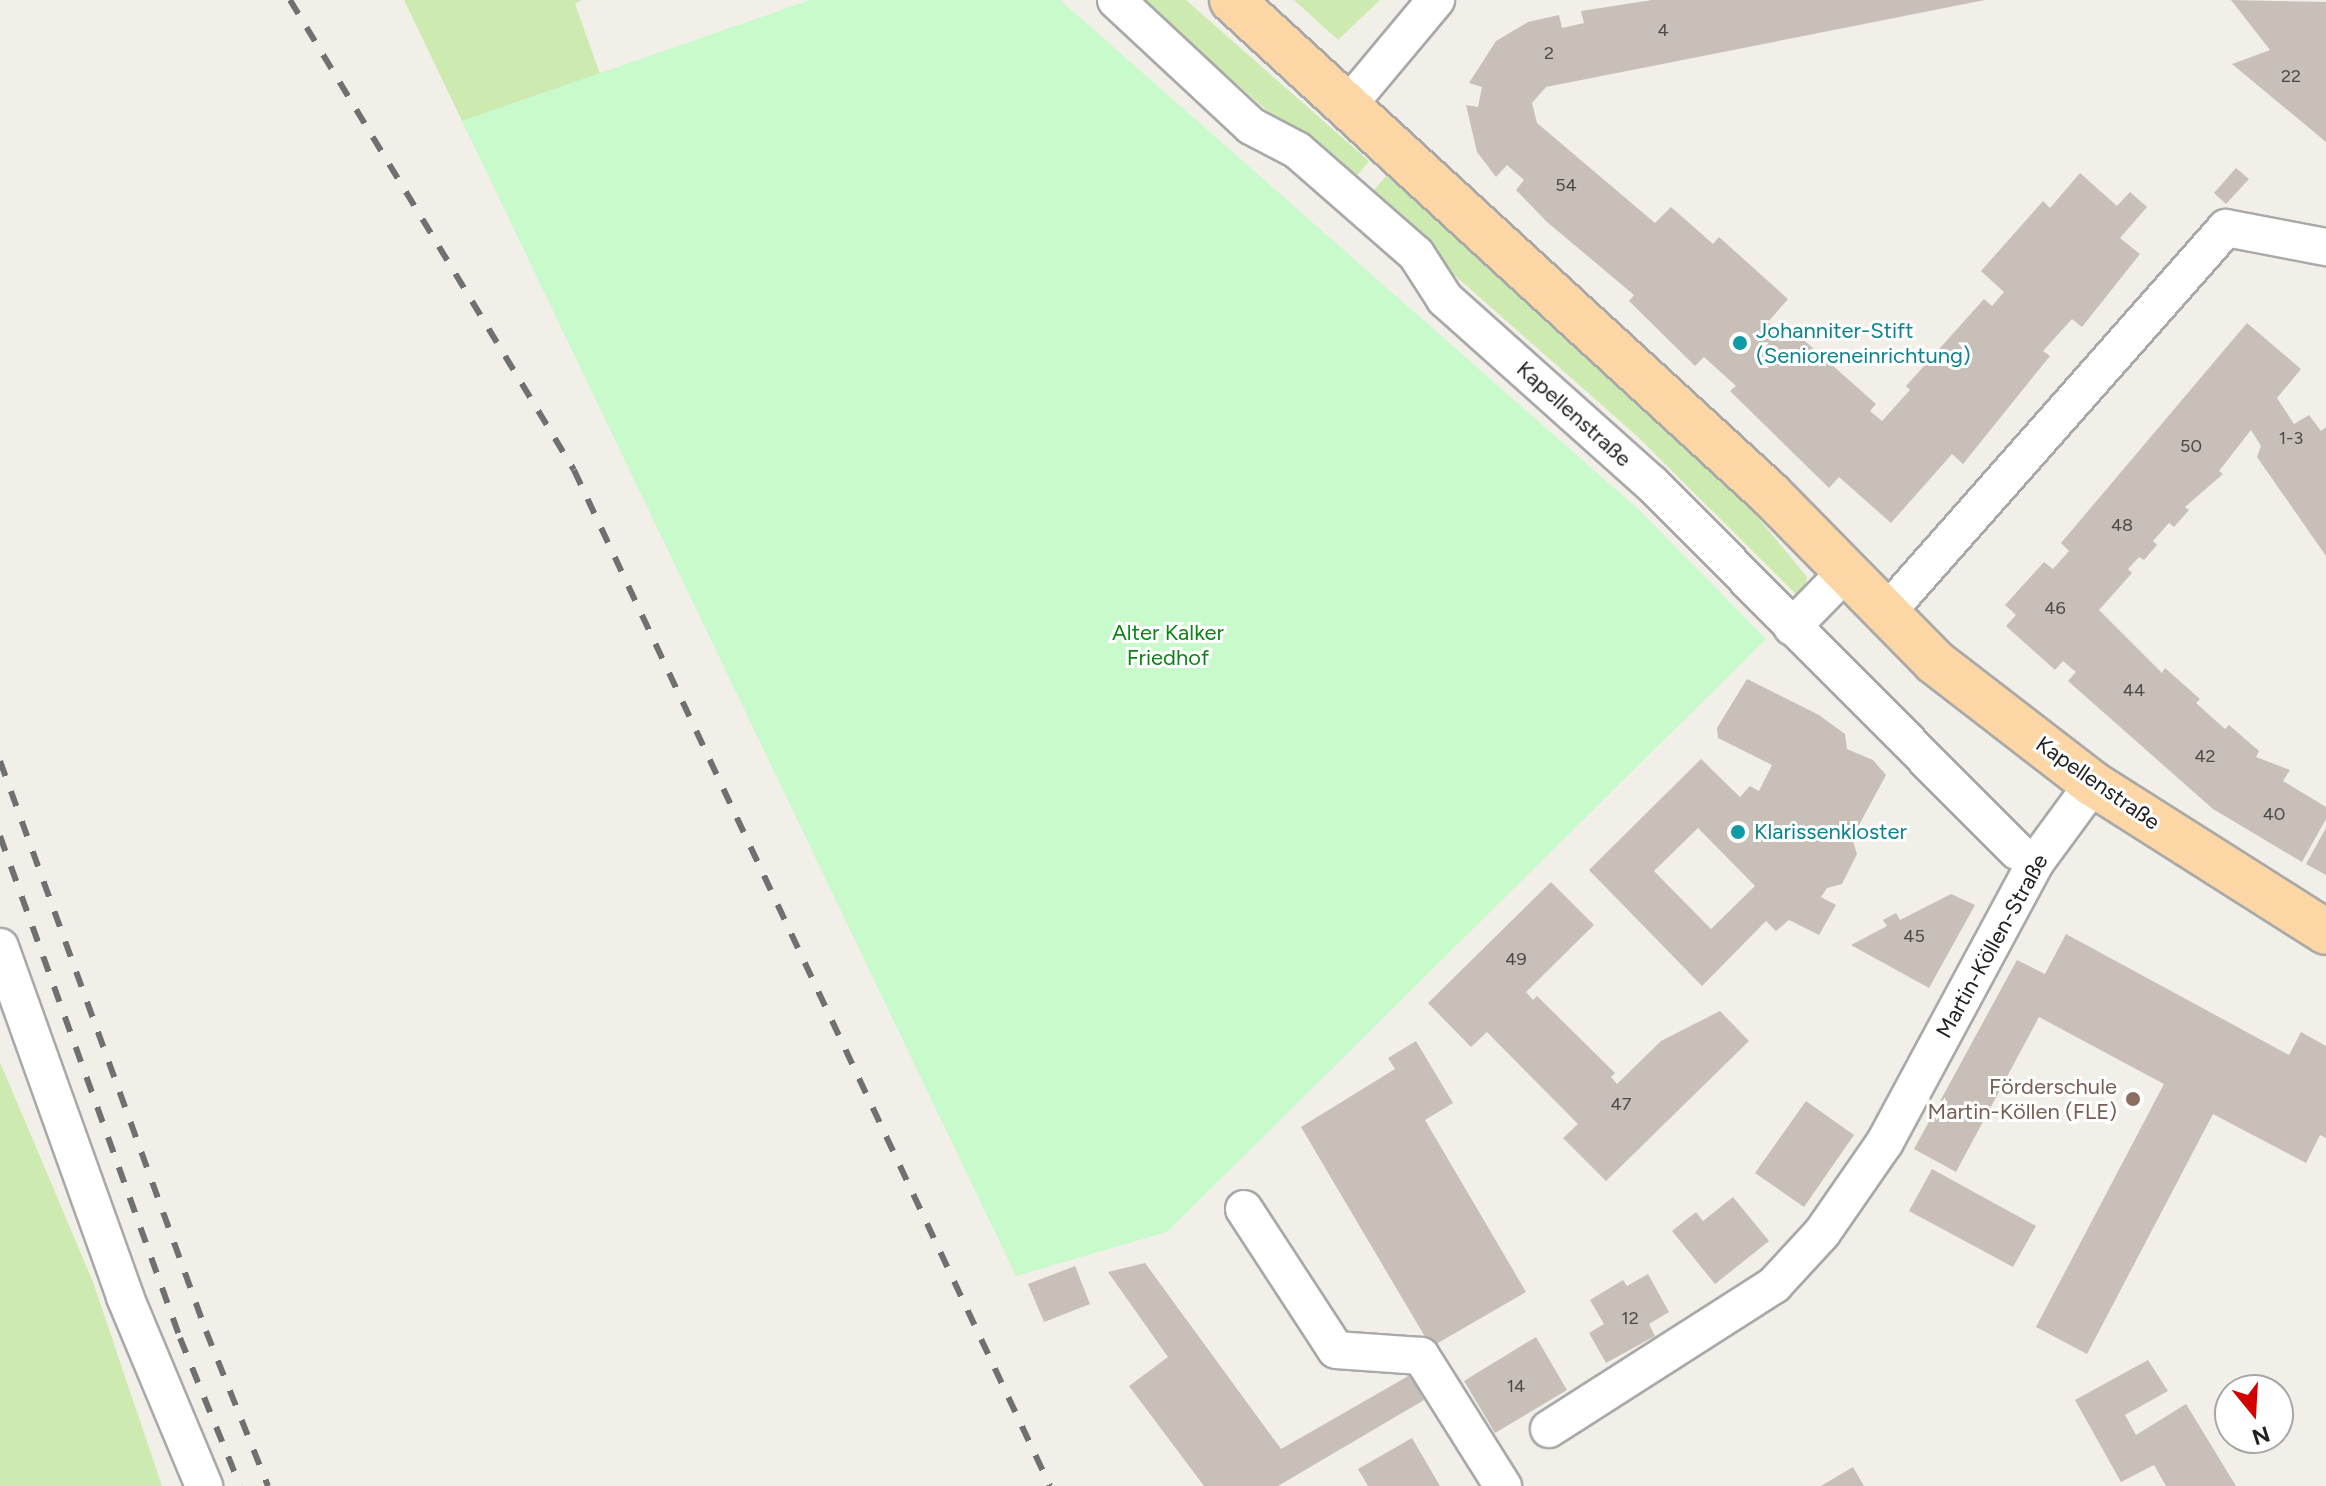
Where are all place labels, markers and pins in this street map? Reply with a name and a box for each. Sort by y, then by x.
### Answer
place label: Johanniter-Stift (Senioreneinrichtung) [1756,317,1971,368]
marker: Johanniter-Stift (Senioreneinrichtung) [1731,334,1749,352]
place label: Klarissenkloster [1754,819,1907,845]
marker: Klarissenkloster [1729,823,1747,841]
place label: Förderschule Martin-Köllen (FLE) [1928,1073,2117,1124]
marker: Förderschule Martin-Köllen (FLE) [2124,1090,2142,1108]

